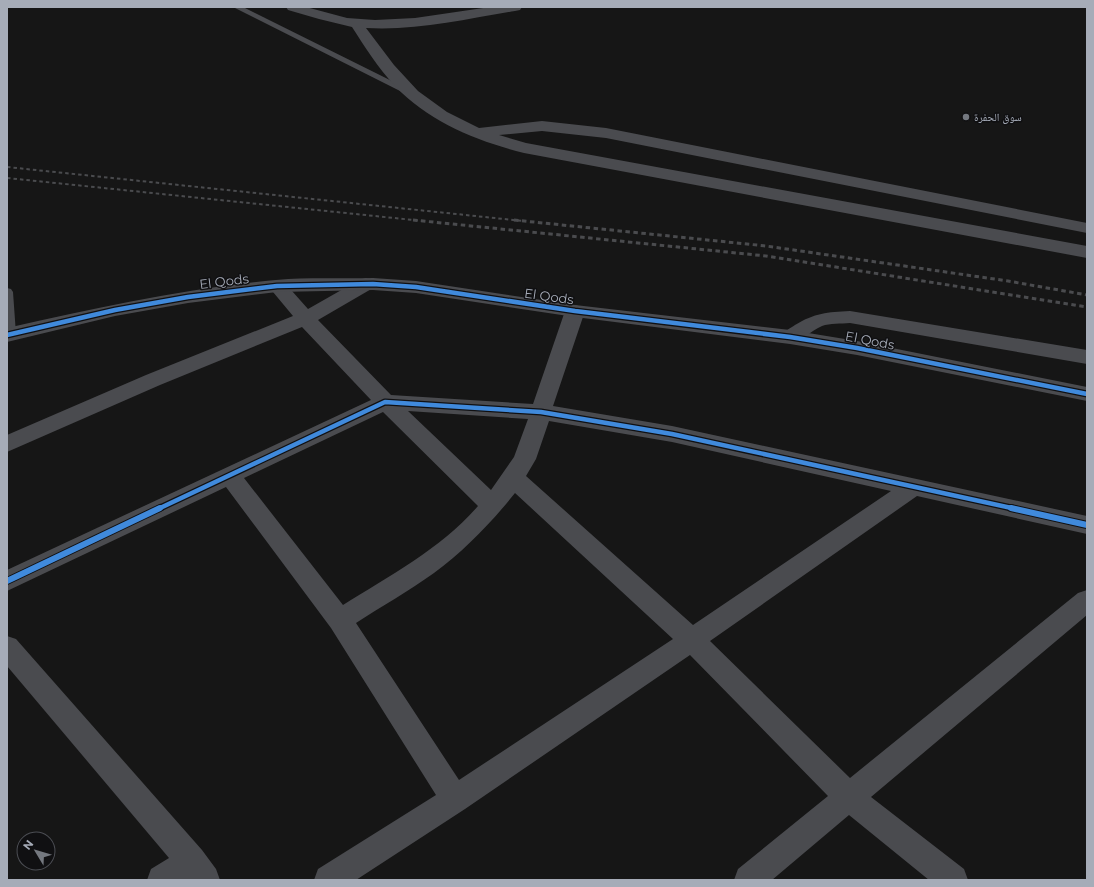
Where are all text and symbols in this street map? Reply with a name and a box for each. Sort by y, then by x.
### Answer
place label: سوق الحفرة [974,110,1022,124]
marker: سوق الحفرة [961,112,971,122]
street label: El Qods [198,270,250,292]
street label: El Qods [523,285,575,307]
street label: El Qods [844,327,896,353]
north arrow [16,831,56,871]
text: N [20,837,36,853]

